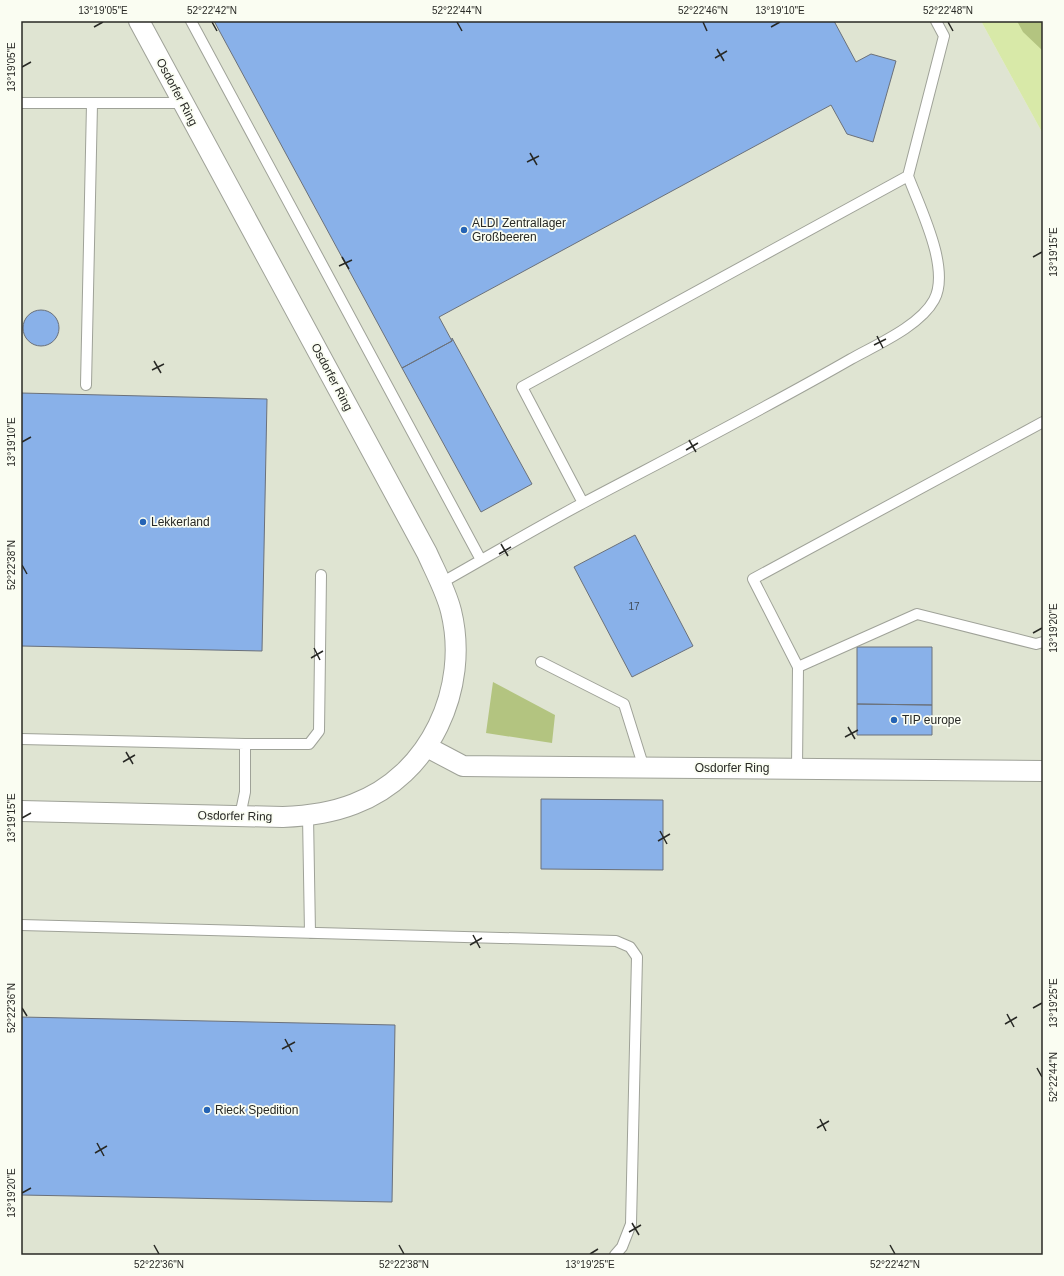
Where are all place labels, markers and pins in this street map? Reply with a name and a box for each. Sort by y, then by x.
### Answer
place label: ALDI Zentrallager Großbeeren [472,216,566,244]
marker: ALDI Zentrallager Großbeeren [459,225,469,235]
place label: Lekkerland [151,515,210,529]
marker: Lekkerland [138,517,148,527]
place label: TIP europe [902,713,961,727]
marker: TIP europe [889,715,899,725]
place label: Rieck Spedition [215,1103,298,1117]
marker: Rieck Spedition [202,1105,212,1115]

